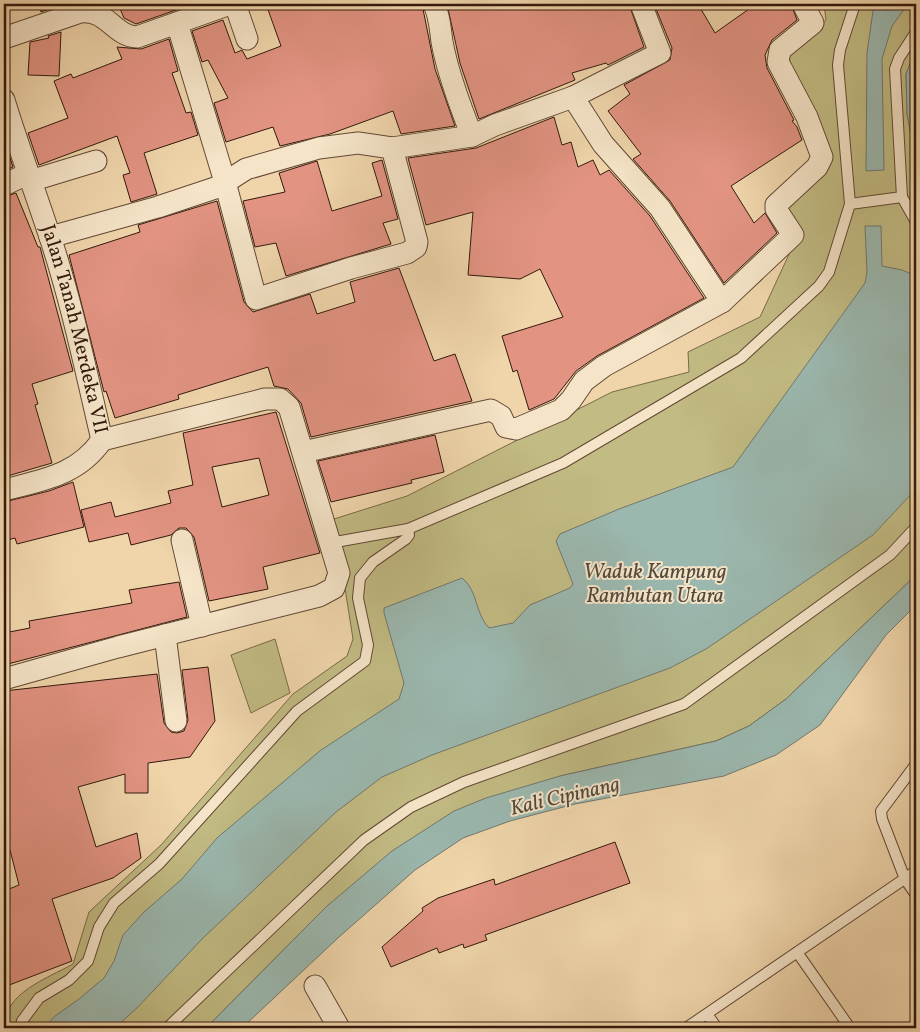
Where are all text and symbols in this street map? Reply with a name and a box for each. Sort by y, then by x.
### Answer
street label: Jalan Tanah Merdeka VII [33,221,114,437]
water label: Waduk Kampung Rambutan Utara [584,558,726,611]
water label: Kali Cipinang [507,770,623,824]

